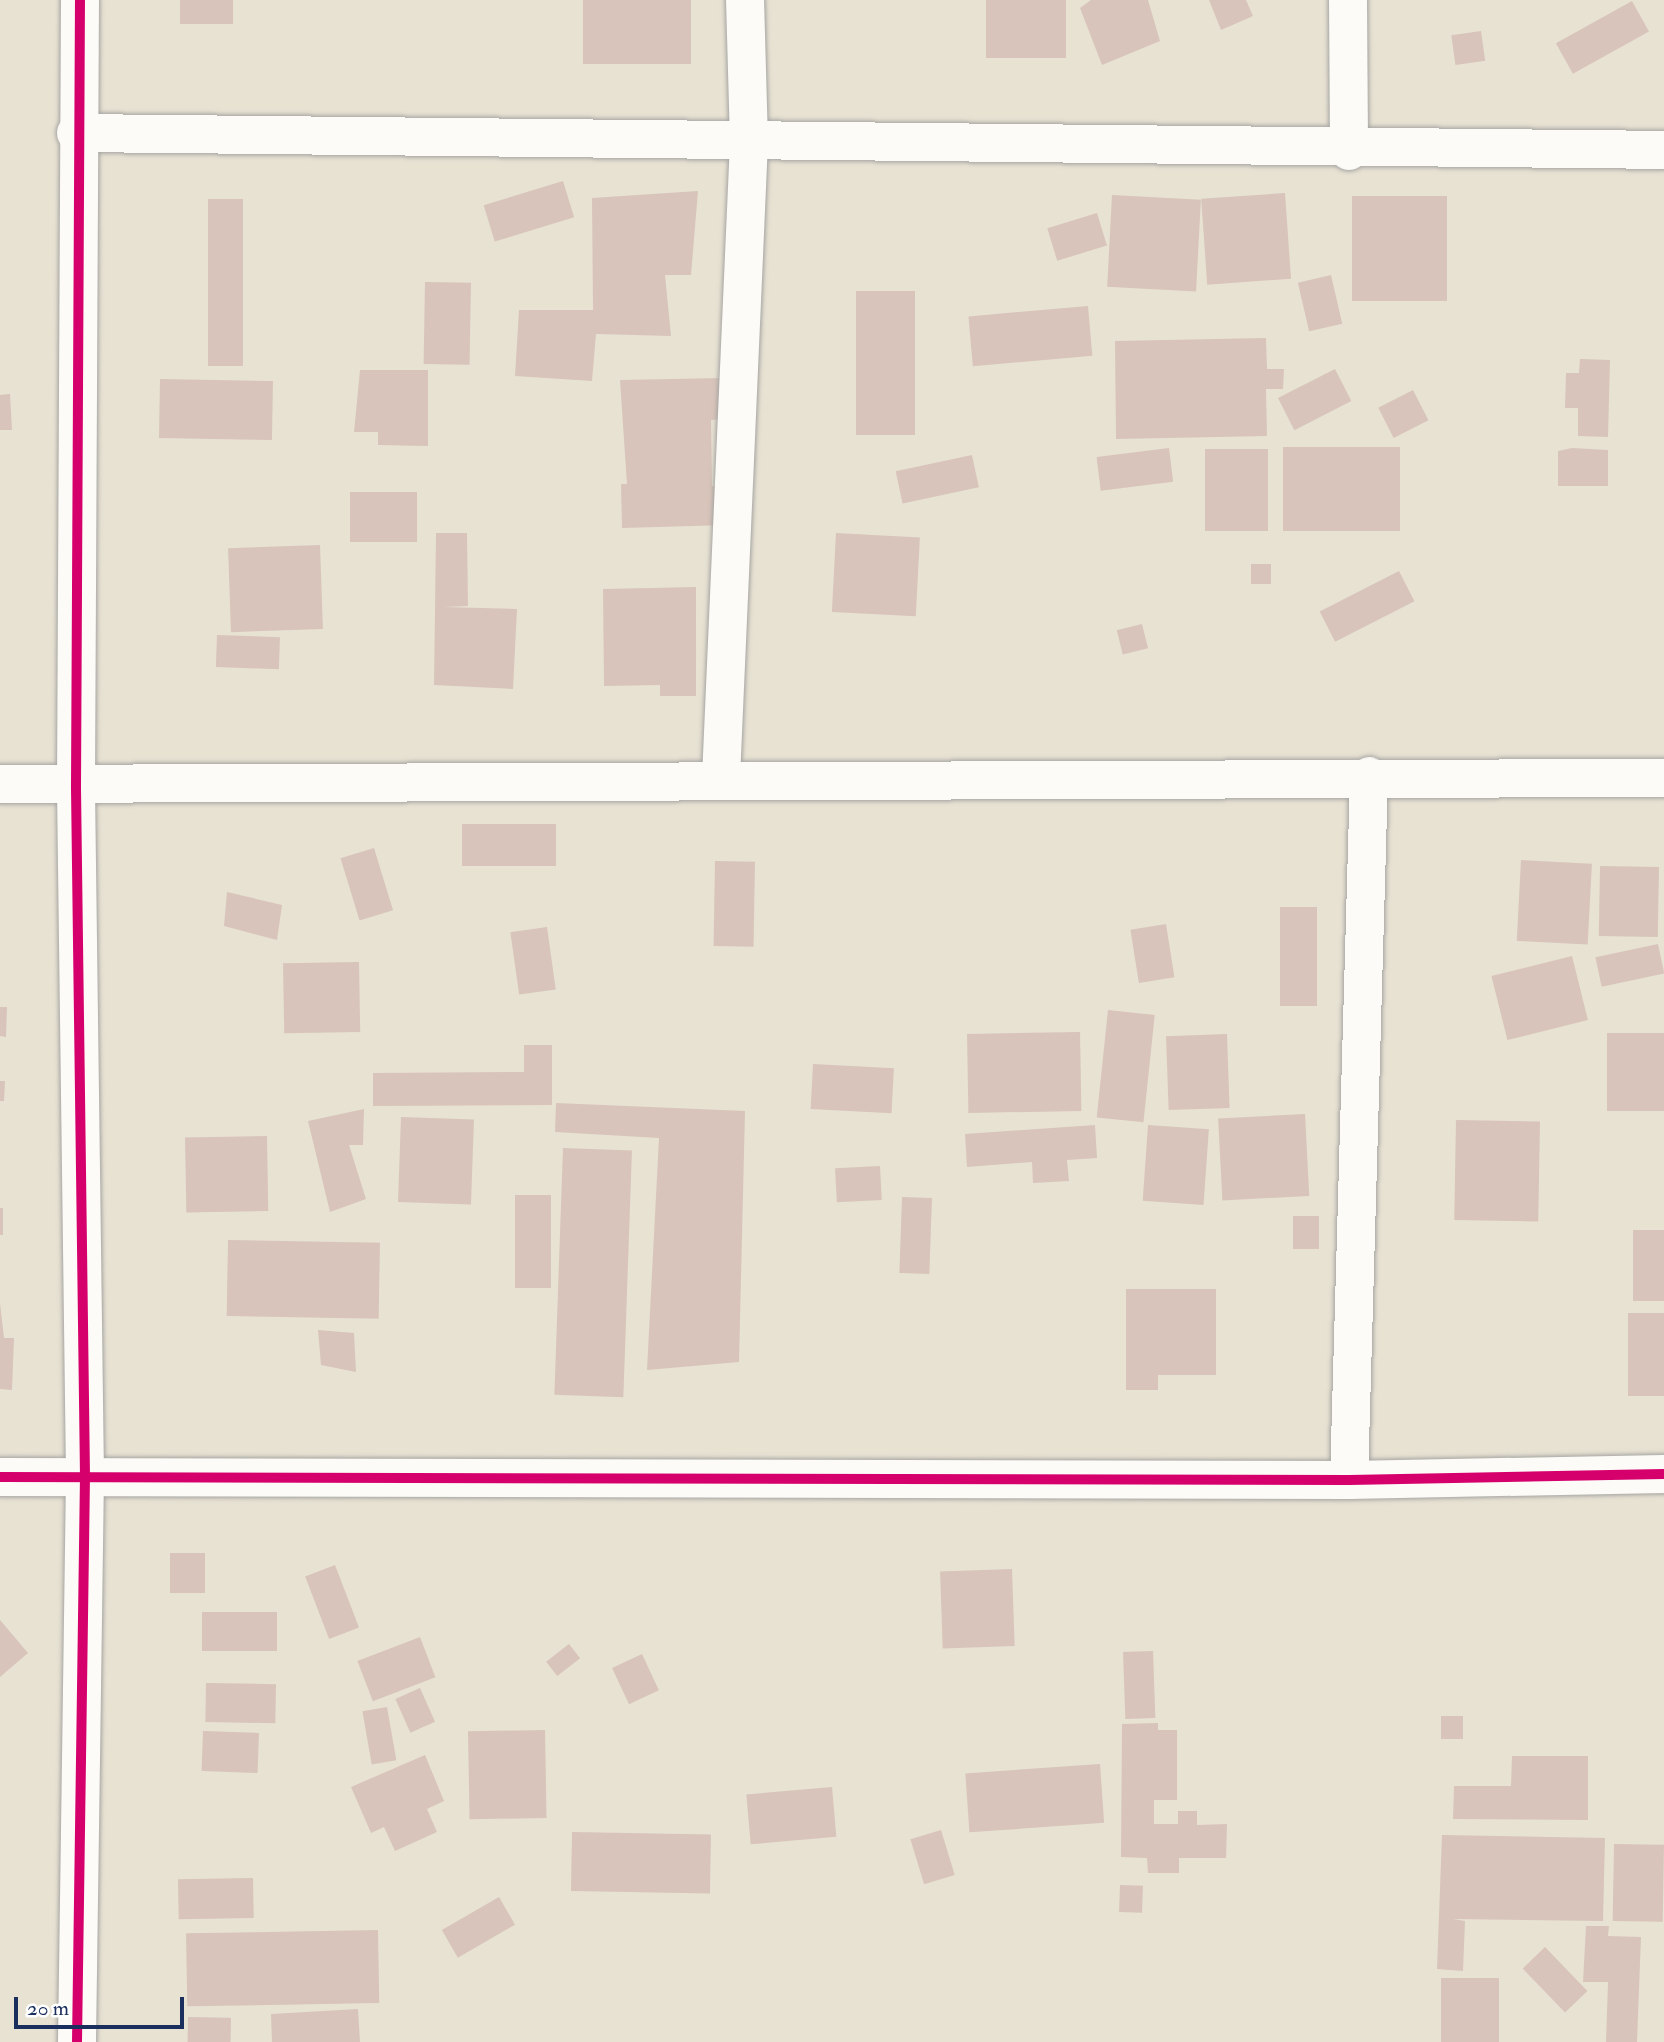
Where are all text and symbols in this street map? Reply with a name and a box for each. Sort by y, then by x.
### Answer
scale bar [18,1982,187,2026]
text: 20 m [27,1995,69,2022]

